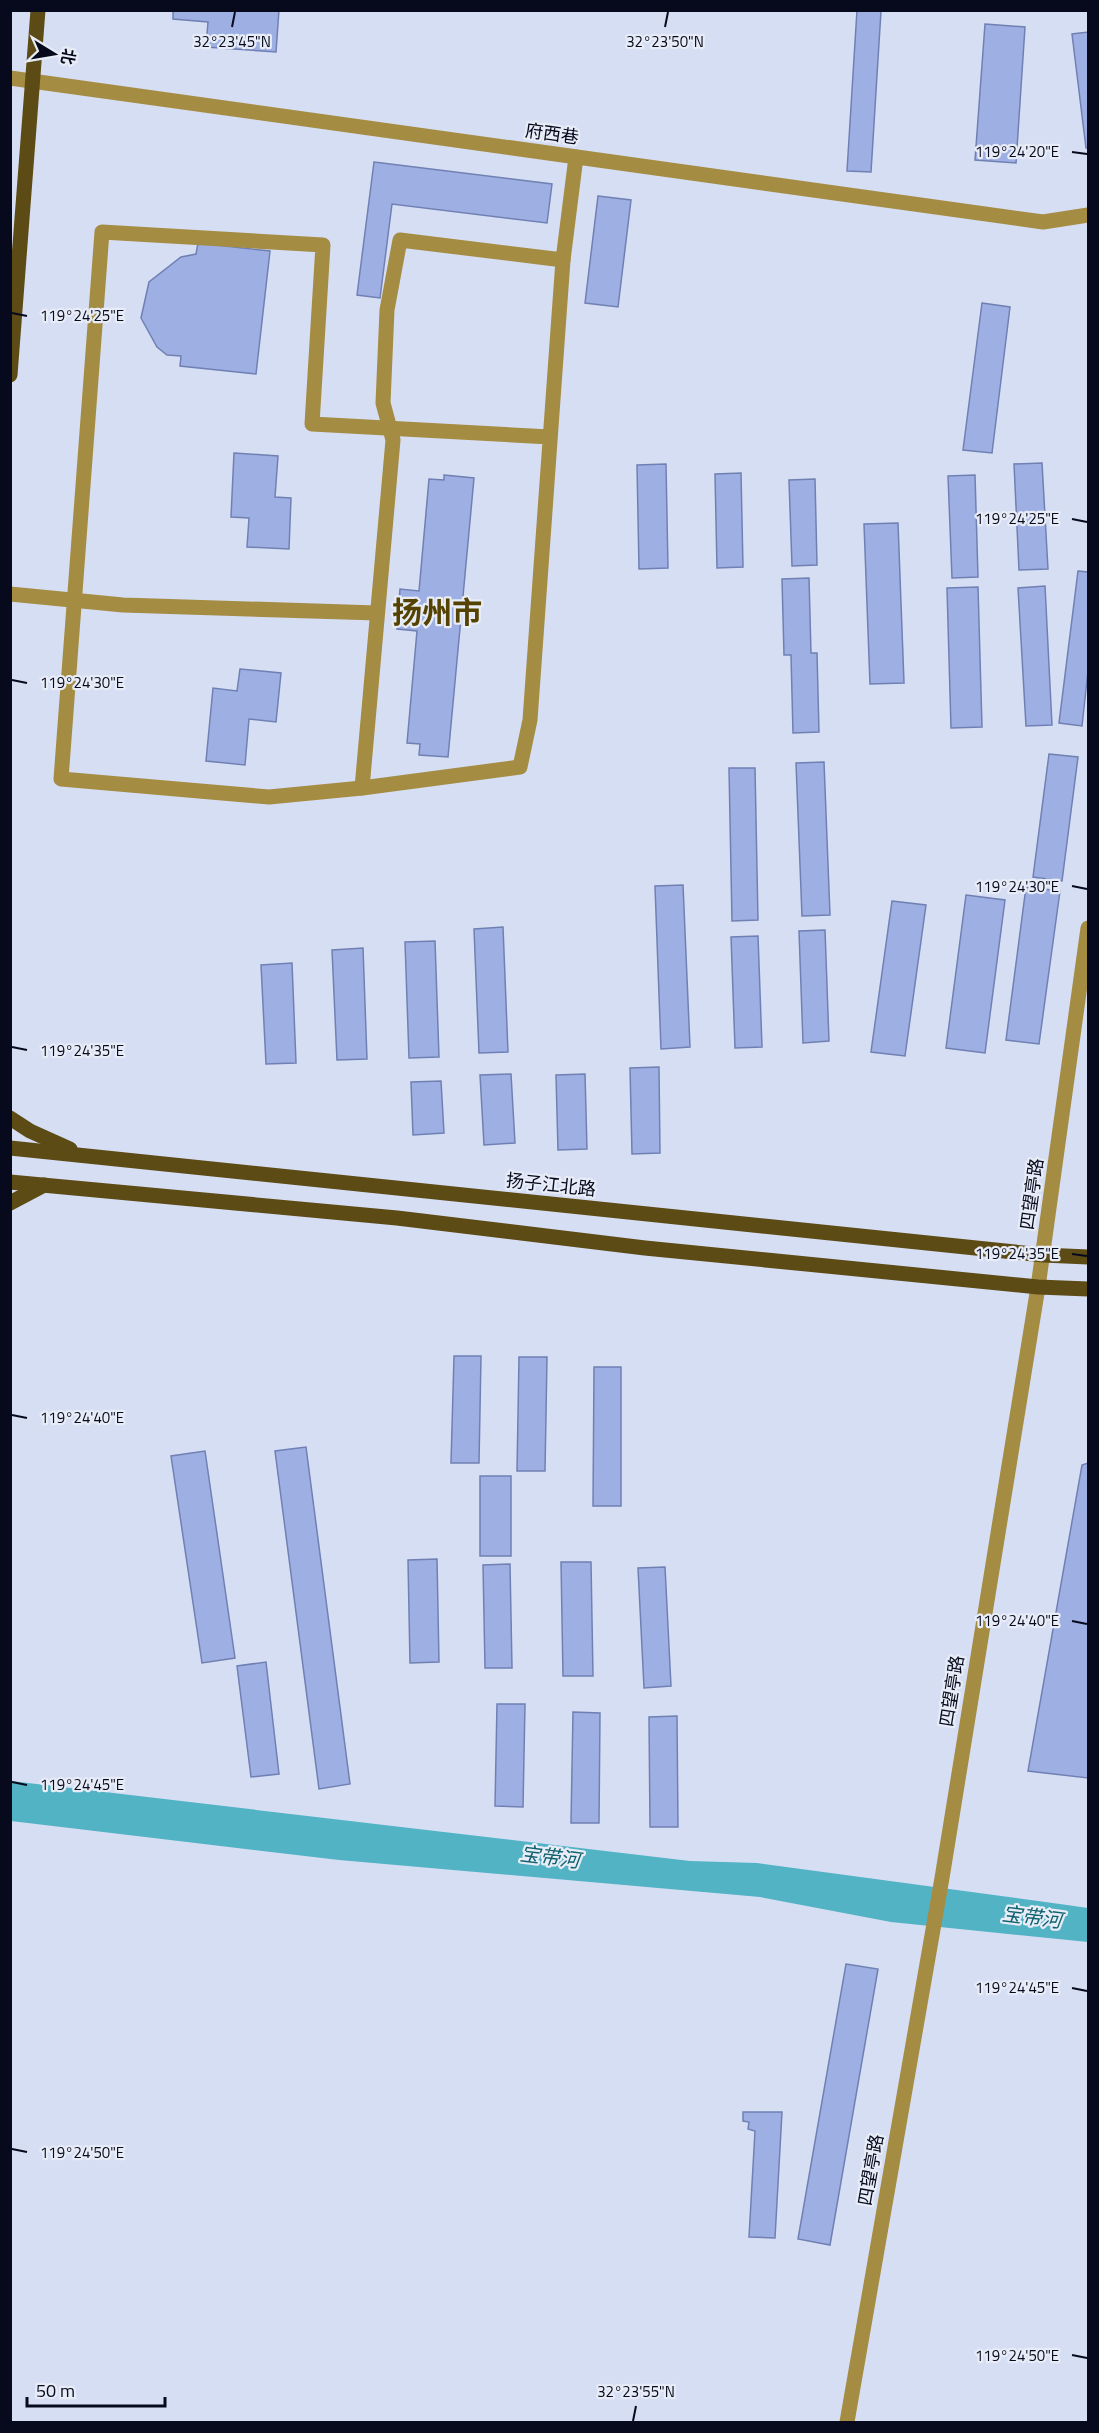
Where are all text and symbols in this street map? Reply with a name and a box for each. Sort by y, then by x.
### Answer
north arrow [24,24,84,84]
text: 32°23'45"N [193,30,271,53]
text: 32°23'50"N [626,30,704,53]
text: 北 [55,47,82,67]
street label: 府西巷 [523,116,581,151]
text: 119°24'20"E [975,140,1059,163]
text: 119°24'25"E [40,304,124,327]
text: 119°24'25"E [975,507,1059,530]
district label: 扬州市 [392,589,482,635]
text: 119°24'30"E [40,671,124,694]
text: 119°24'30"E [975,875,1059,898]
text: 119°24'35"E [40,1039,124,1062]
street label: 四望亭路 [1013,1156,1050,1231]
street label: 扬子江北路 [505,1166,597,1203]
text: 119°24'35"E [975,1242,1059,1265]
text: 119°24'40"E [40,1406,124,1429]
text: 119°24'40"E [975,1609,1059,1632]
street label: 四望亭路 [933,1653,970,1729]
text: 119°24'45"E [40,1773,124,1796]
water label: 宝带河 [518,1837,586,1876]
water label: 宝带河 [1000,1897,1068,1936]
text: 119°24'45"E [975,1976,1059,1999]
street label: 四望亭路 [851,2132,890,2208]
text: 119°24'50"E [40,2141,124,2164]
text: 119°24'50"E [975,2344,1059,2367]
scale bar [27,2370,165,2408]
text: 50 m [36,2377,75,2404]
text: 32°23'55"N [597,2380,675,2403]

